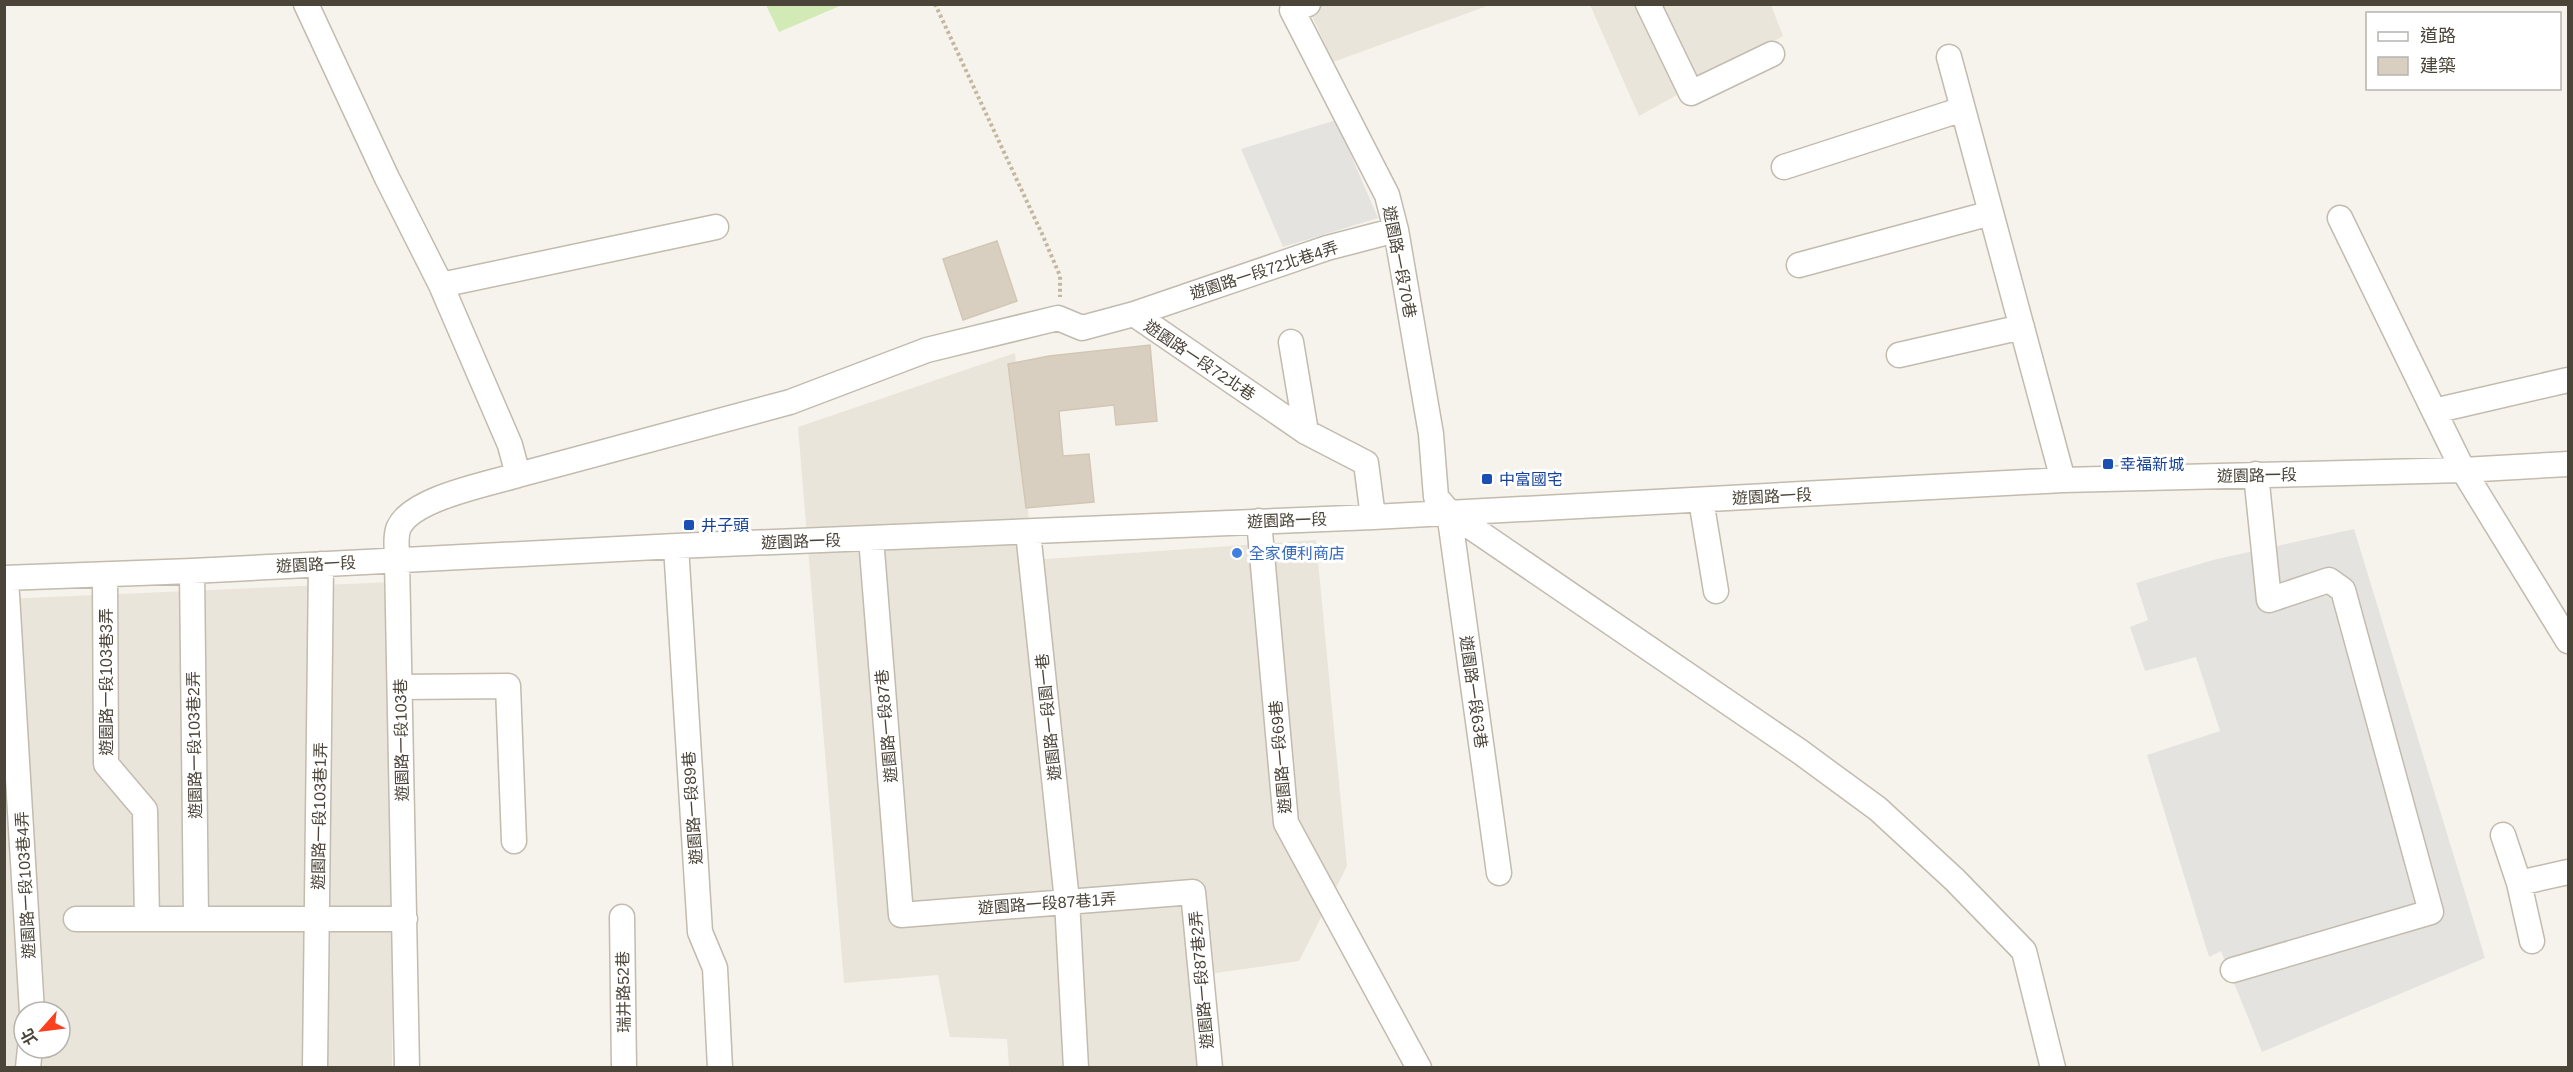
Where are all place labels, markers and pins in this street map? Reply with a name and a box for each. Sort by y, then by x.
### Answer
place label: 幸福新城 [2120,456,2184,473]
marker: 幸福新城 [2101,457,2115,471]
place label: 中富國宅 [1499,471,1563,488]
marker: 中富國宅 [1480,472,1494,486]
place label: 井子頭 [701,517,749,534]
marker: 井子頭 [682,518,696,532]
place label: 全家便利商店 [1249,545,1345,562]
marker: 全家便利商店 [1230,546,1244,560]

